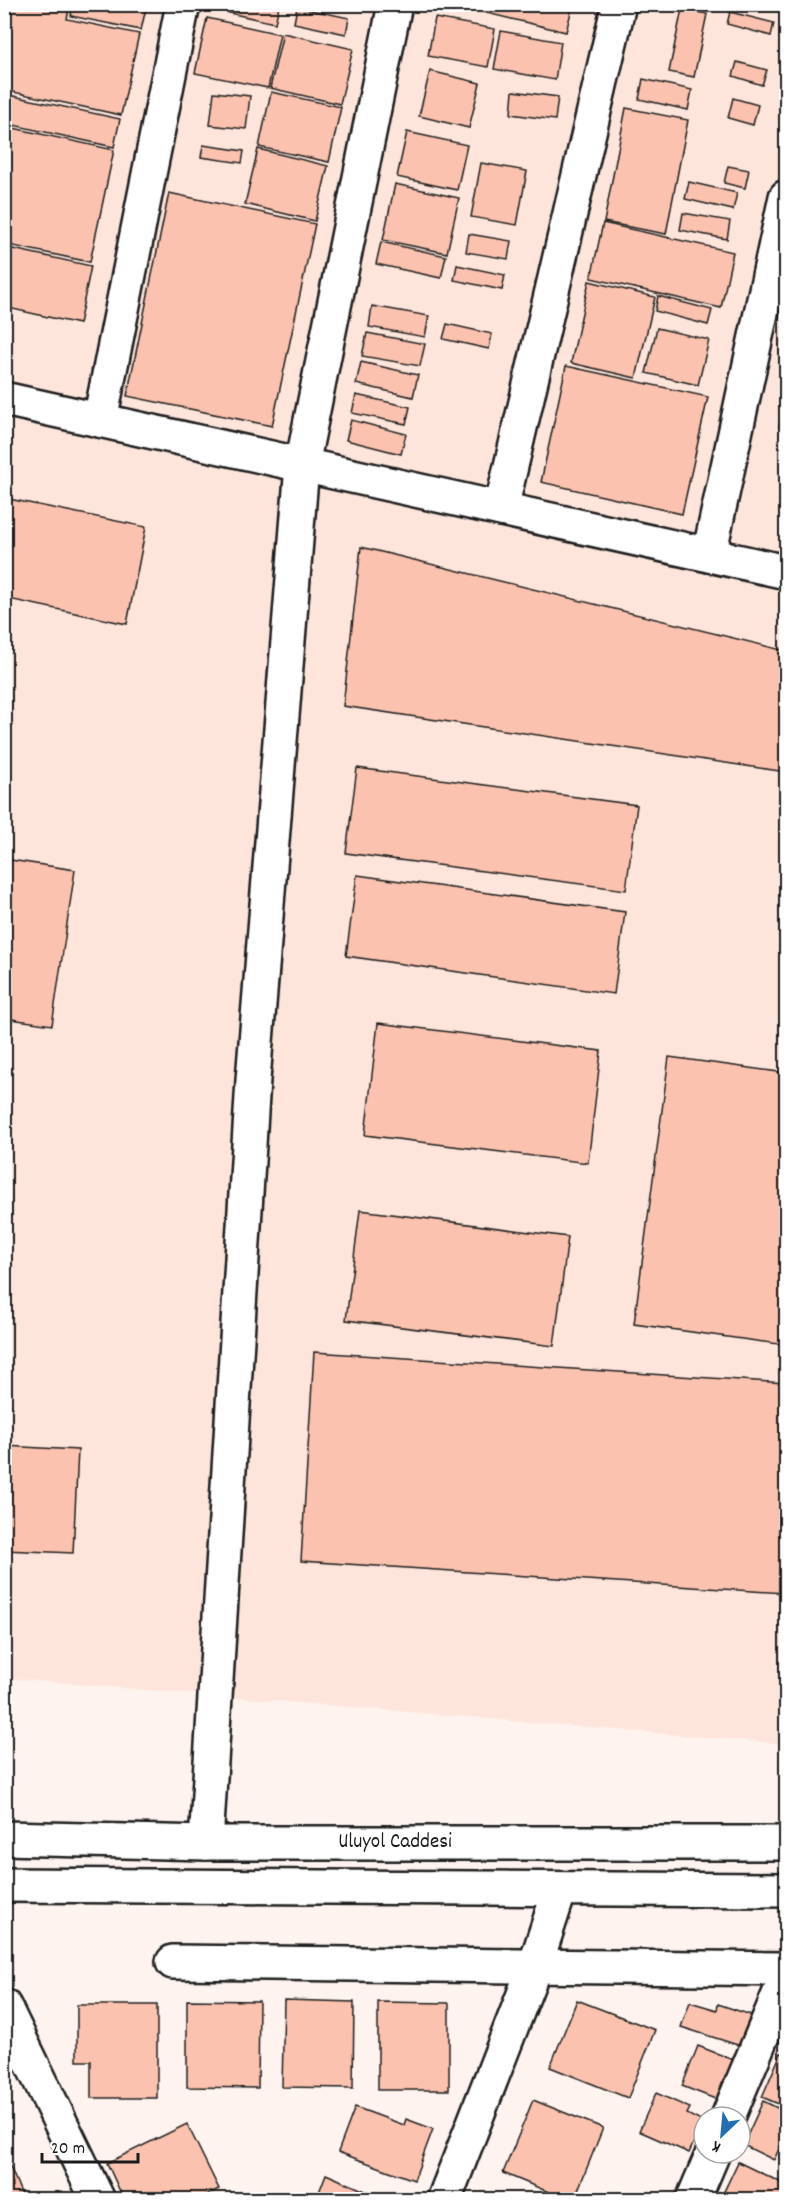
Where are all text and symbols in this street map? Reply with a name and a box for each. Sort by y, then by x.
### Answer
street label: Uluyol Caddesi [338,1828,452,1858]
north arrow [692,2105,752,2165]
scale bar [42,2126,138,2164]
text: K [708,2134,725,2158]
text: 20 m [51,2137,85,2162]

